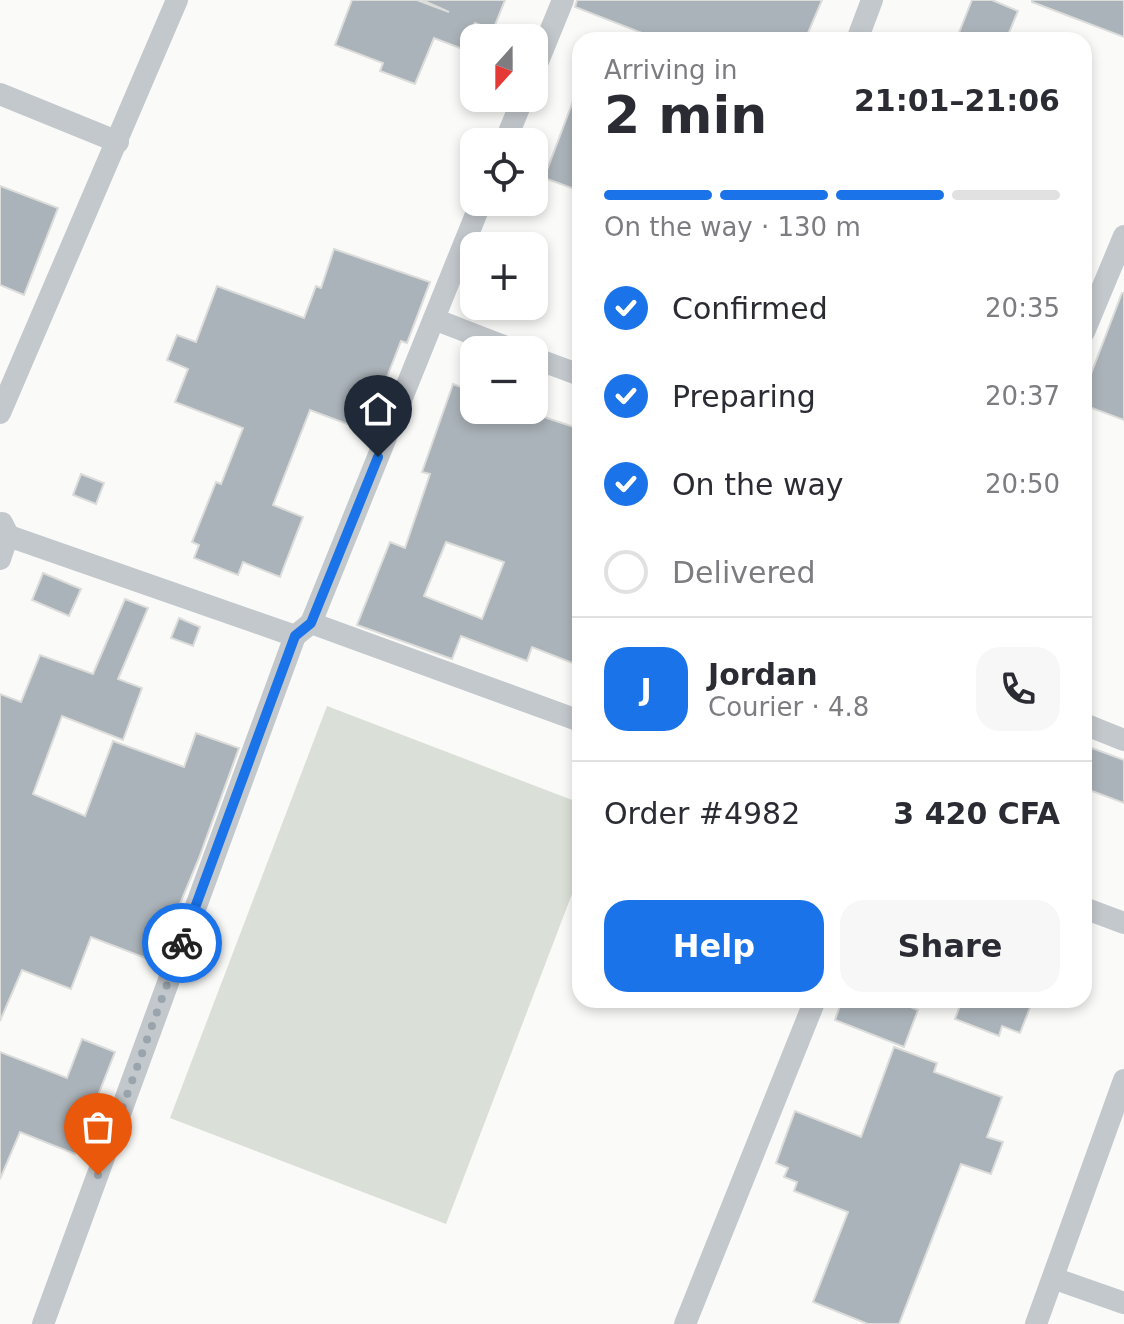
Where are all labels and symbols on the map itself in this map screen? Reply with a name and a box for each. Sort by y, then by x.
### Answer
north arrow [460,24,548,112]
pin [344,375,412,457]
courier [142,903,222,983]
pin [64,1093,132,1175]

